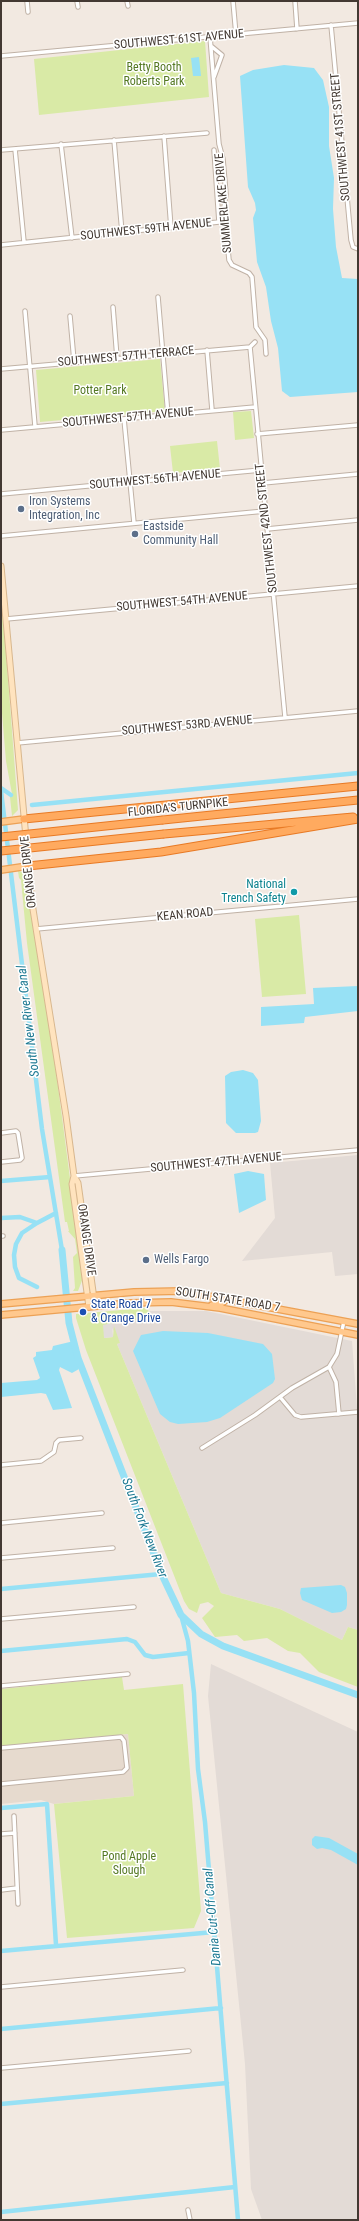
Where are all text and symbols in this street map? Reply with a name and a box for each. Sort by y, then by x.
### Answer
street label: SOUTHWEST 61ST AVENUE [113,27,245,53]
park label: Betty Booth Roberts Park [123,61,185,89]
street label: SOUTHWEST 41ST STREET [328,72,354,202]
street label: SUMMERLAKE DRIVE [212,152,236,254]
street label: SOUTHWEST 59TH AVENUE [80,216,212,244]
street label: SOUTHWEST 57TH TERRACE [57,344,195,370]
park label: Potter Park [73,384,127,398]
street label: SOUTHWEST 57TH AVENUE [62,405,194,431]
street label: SOUTHWEST 42ND STREET [253,463,281,593]
street label: SOUTHWEST 56TH AVENUE [89,467,221,493]
place label: Iron Systems Integration, Inc [29,495,100,523]
marker: Iron Systems Integration, Inc [16,504,26,514]
place label: Eastside Community Hall [143,520,218,548]
marker: Eastside Community Hall [130,529,140,539]
street label: SOUTHWEST 54TH AVENUE [116,589,248,615]
street label: SOUTHWEST 53RD AVENUE [121,713,253,739]
street label: FLORIDA'S TURNPIKE [127,796,229,820]
street label: ORANGE DRIVE [18,835,40,909]
place label: National Trench Safety [221,878,286,906]
marker: National Trench Safety [289,887,299,897]
street label: KEAN ROAD [156,905,214,925]
water label: South New River Canal [14,964,44,1078]
street label: SOUTHWEST 47TH AVENUE [150,1150,282,1176]
street label: ORANGE DRIVE [74,1203,98,1277]
place label: Wells Fargo [154,1253,209,1267]
marker: Wells Fargo [141,1255,151,1265]
street label: SOUTH STATE ROAD 7 [175,1285,281,1315]
place label: State Road 7 & Orange Drive [91,1298,161,1326]
marker: State Road 7 & Orange Drive [78,1307,88,1317]
water label: South Fork New River [118,1476,170,1580]
park label: Pond Apple Slough [102,1850,156,1878]
water label: Dania Cut-Off Canal [201,1867,225,1967]

